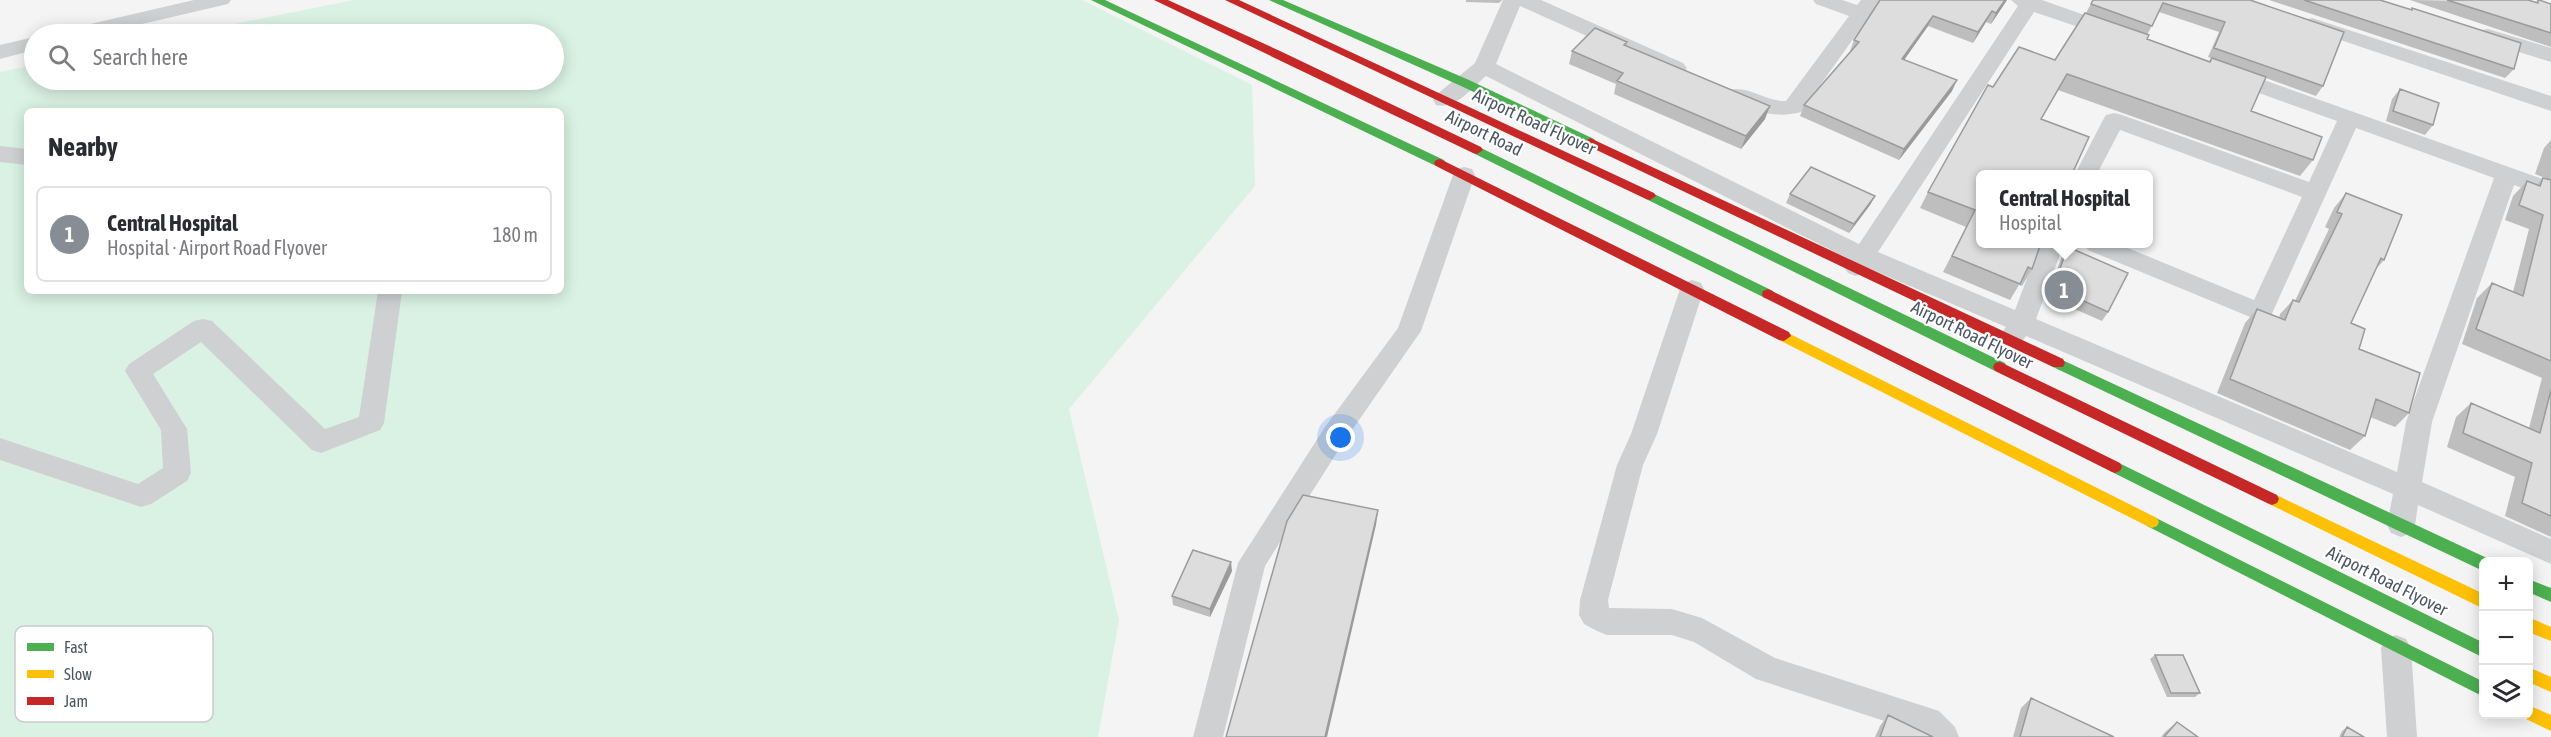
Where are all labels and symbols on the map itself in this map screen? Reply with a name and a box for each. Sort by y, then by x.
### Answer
street label: Airport Road Flyover [1469,84,1599,160]
street label: Airport Road [1442,105,1526,161]
pin: 1 [2044,268,2084,312]
street label: Airport Road Flyover [1908,296,2037,373]
your location [1326,423,1355,452]
street label: Airport Road Flyover [2323,541,2452,620]
legend [15,626,213,722]
text: Fast [64,638,88,656]
text: Slow [64,665,92,683]
text: Jam [64,692,88,710]

